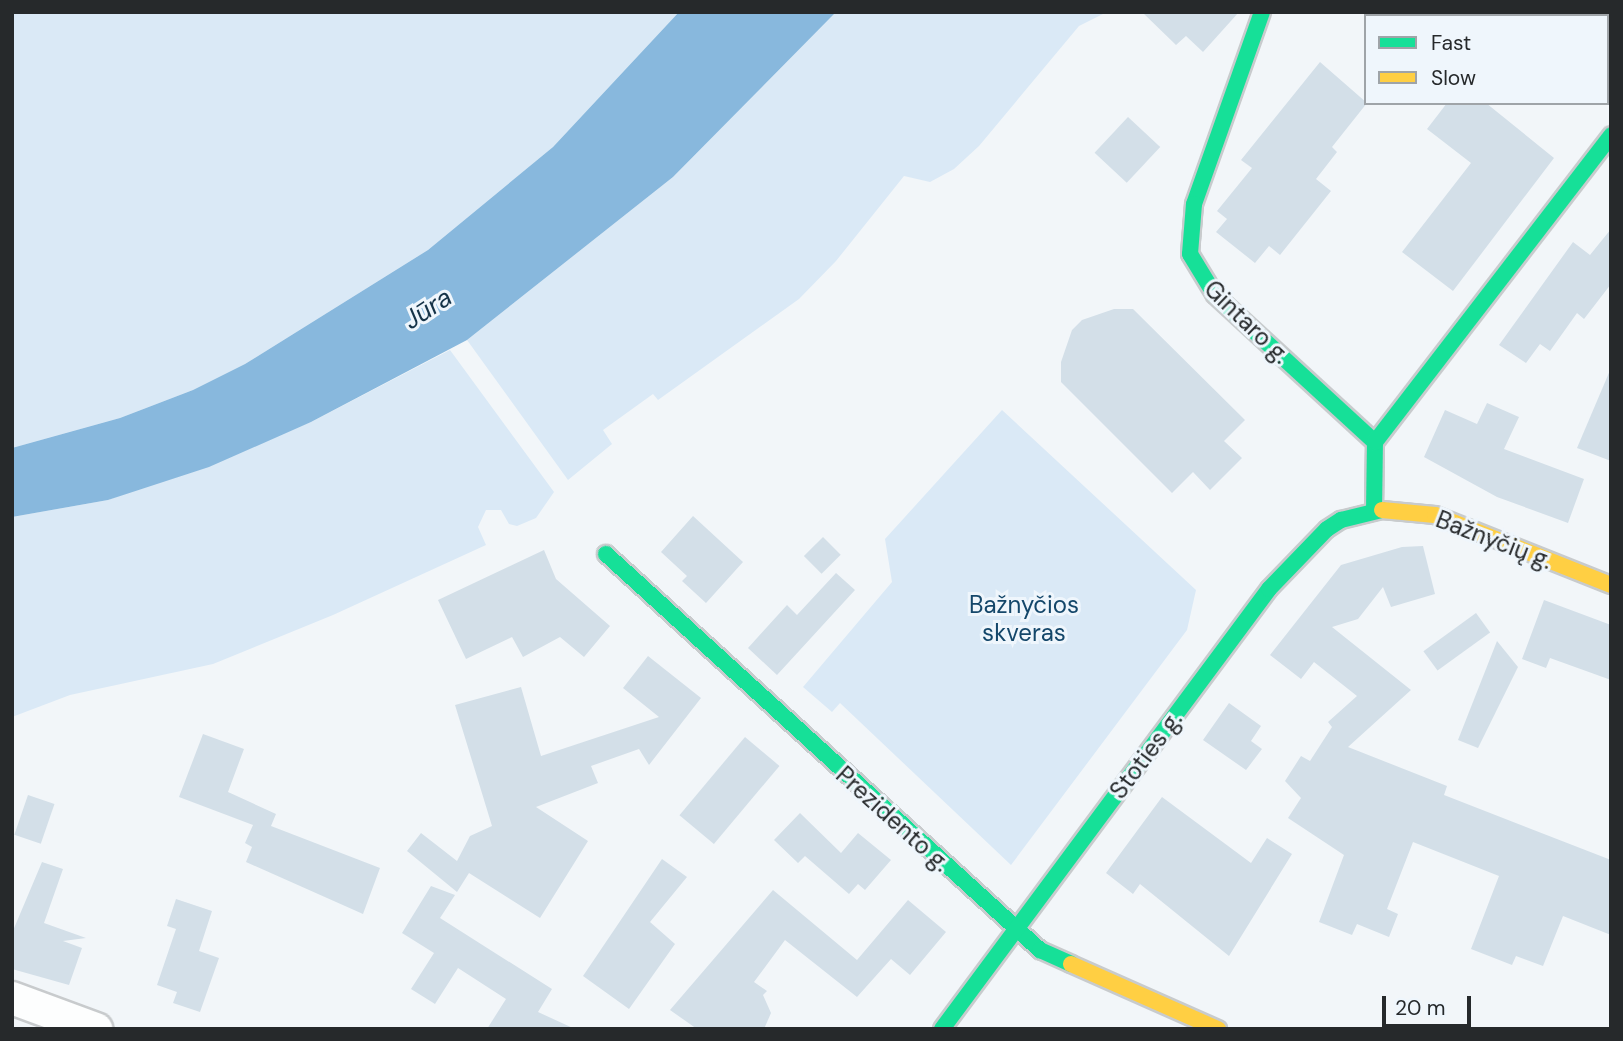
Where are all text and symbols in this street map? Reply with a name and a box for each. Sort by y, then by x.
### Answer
legend [1364,14,1609,105]
text: Fast [1431,29,1471,57]
text: Slow [1431,64,1476,92]
street label: Gintaro g. [1198,274,1296,370]
water label: Jūra [398,282,458,336]
street label: Bažnyčių g. [1432,505,1556,575]
park label: Bažnyčios skveras [969,591,1079,647]
street label: Stoties g. [1104,706,1188,804]
street label: Prezidento g. [830,760,956,878]
scale bar [1385,982,1474,1026]
text: 20 m [1395,994,1446,1022]

